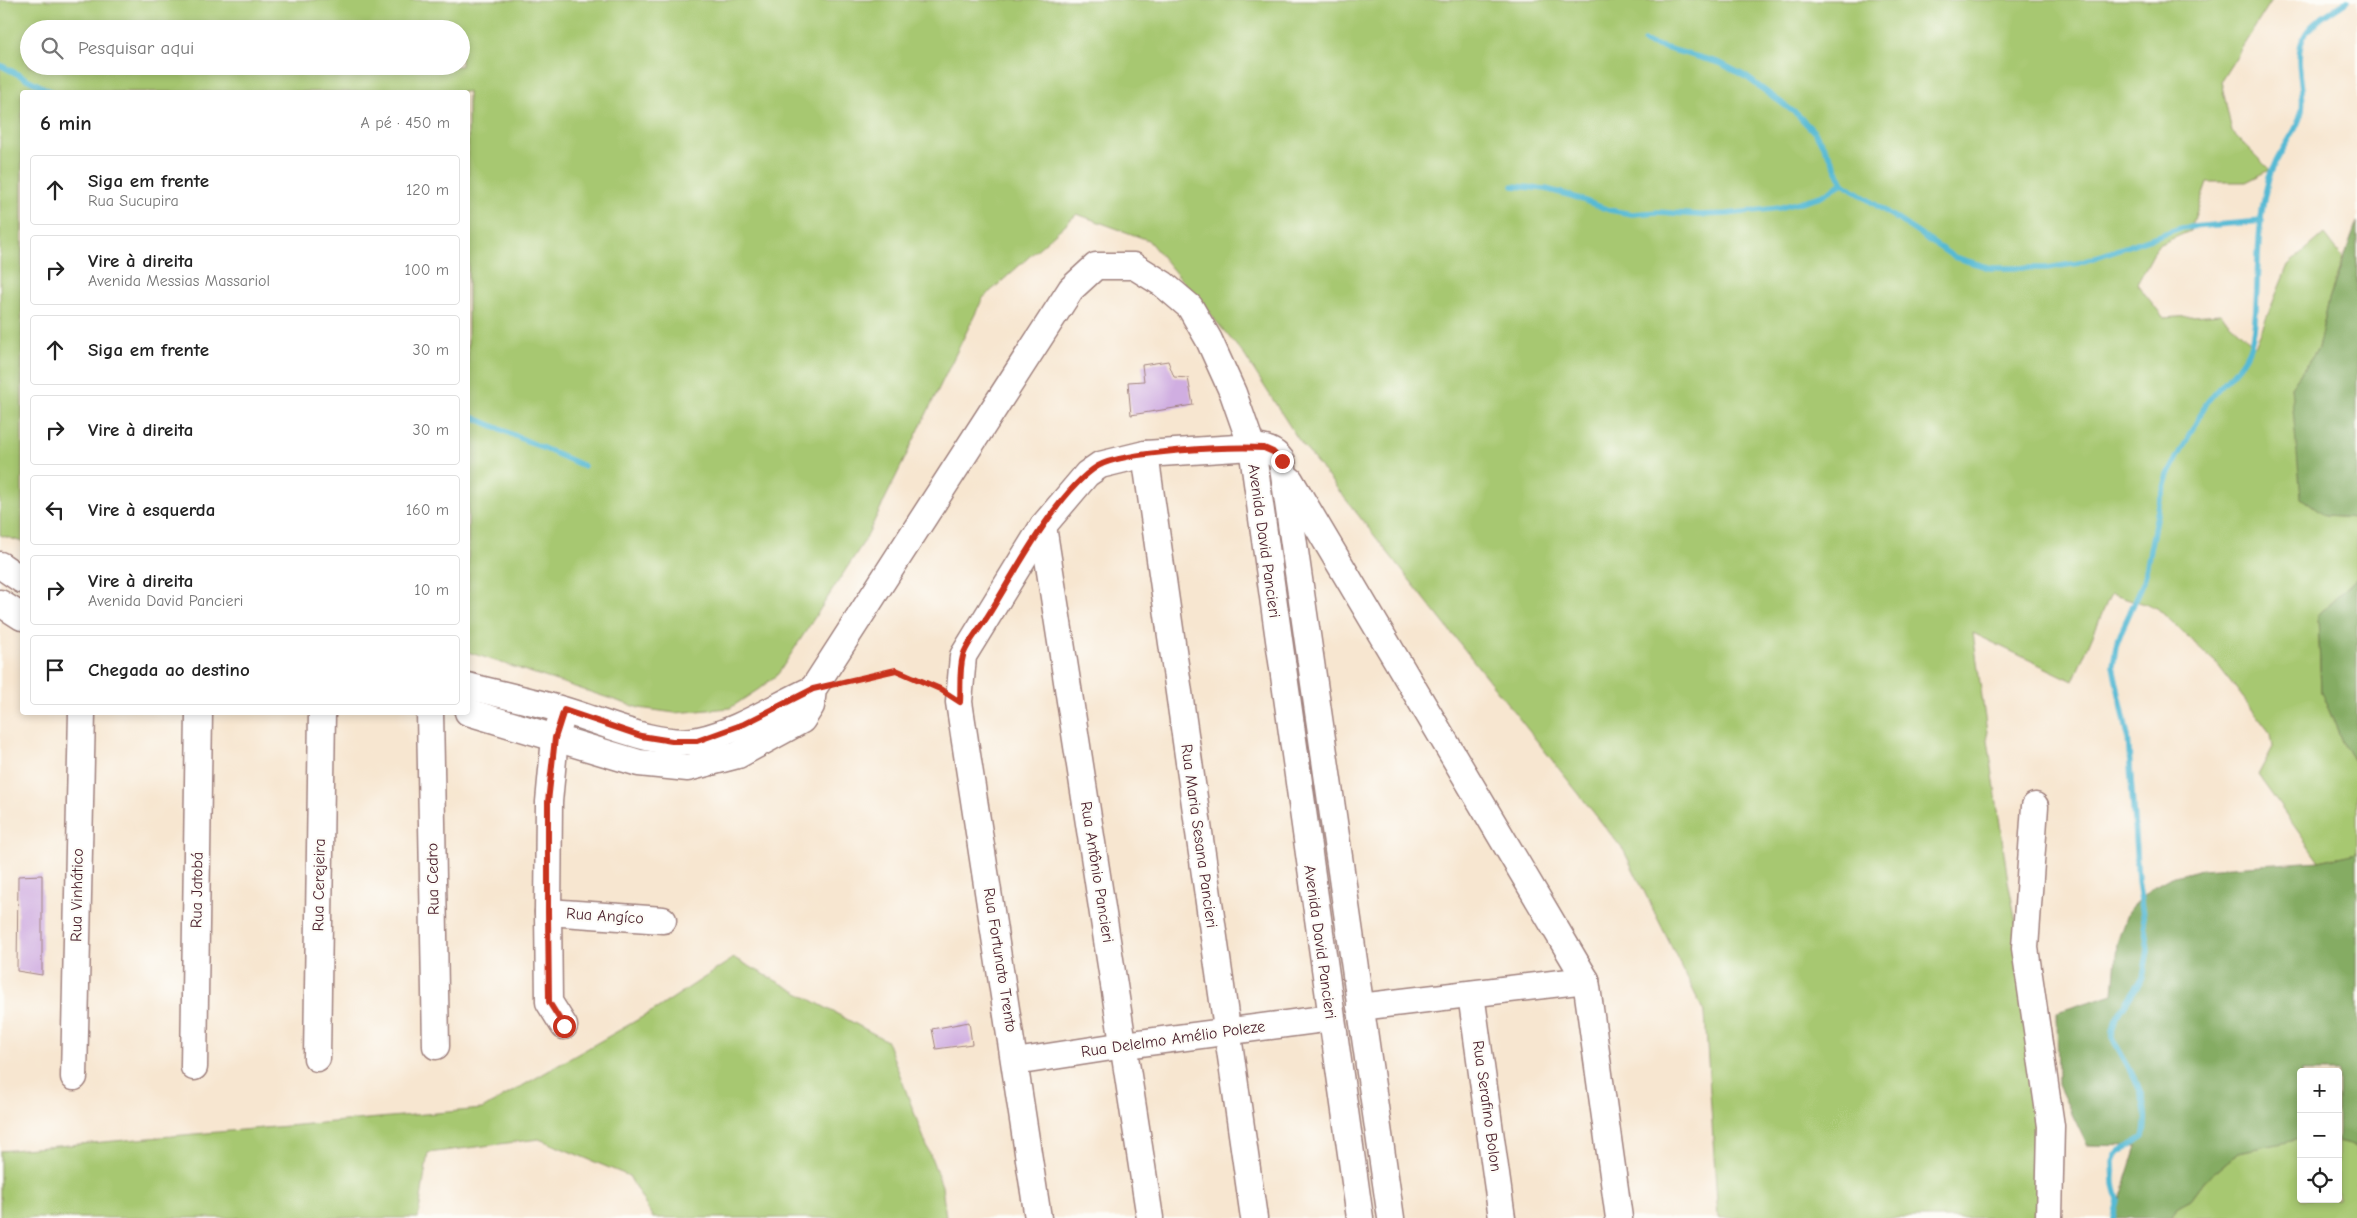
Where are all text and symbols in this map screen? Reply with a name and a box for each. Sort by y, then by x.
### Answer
search box [20,20,470,75]
icon: search [38,34,66,62]
text: Pesquisar aqui [78,37,194,59]
text: 6 min [40,111,92,135]
text: A pé · 450 m [361,114,450,132]
text: Siga em frente [88,170,209,192]
icon: ahead [41,176,69,204]
text: 120 m [406,181,449,199]
text: Rua Sucupira [88,192,179,210]
text: Vire à direita [88,250,193,272]
icon: right [41,256,69,284]
text: 100 m [405,261,449,279]
text: Avenida Messias Massariol [88,272,270,290]
icon: ahead [41,336,69,364]
text: Siga em frente [88,339,209,361]
text: 30 m [413,341,449,359]
icon: right [41,416,69,444]
text: Vire à direita [88,419,193,441]
text: 30 m [413,421,449,439]
route end [1271,450,1294,473]
street label: Avenida David Pancieri [1244,463,1284,619]
icon: left [41,496,69,524]
text: Vire à esquerda [88,499,215,521]
text: 160 m [406,501,449,519]
text: Vire à direita [88,570,193,592]
icon: right [41,576,69,604]
text: 10 m [414,581,449,599]
text: Avenida David Pancieri [88,592,243,610]
icon: arrive [41,656,69,684]
text: Chegada ao destino [88,659,250,681]
street label: Rua Maria Sesana Pancieri [1177,743,1221,929]
street label: Rua Antônio Pancieri [1077,800,1117,944]
street label: Rua Cerejeira [309,838,329,932]
street label: Rua Cedro [423,843,443,915]
street label: Rua Vinhático [67,848,87,942]
street label: Rua Jatobá [187,852,207,928]
street label: Avenida David Pancieri [1300,864,1340,1020]
street label: Rua Fortunato Trento [980,886,1020,1034]
street label: Rua Angíco [566,904,644,928]
route start [553,1015,576,1038]
street label: Rua Delelmo Amélio Poleze [1080,1017,1266,1061]
street label: Rua Serafino Bolon [1469,1039,1505,1173]
map controls [2297,1068,2342,1203]
button: + [2297,1068,2342,1113]
button: − [2297,1113,2342,1158]
button: locate [2297,1158,2342,1203]

